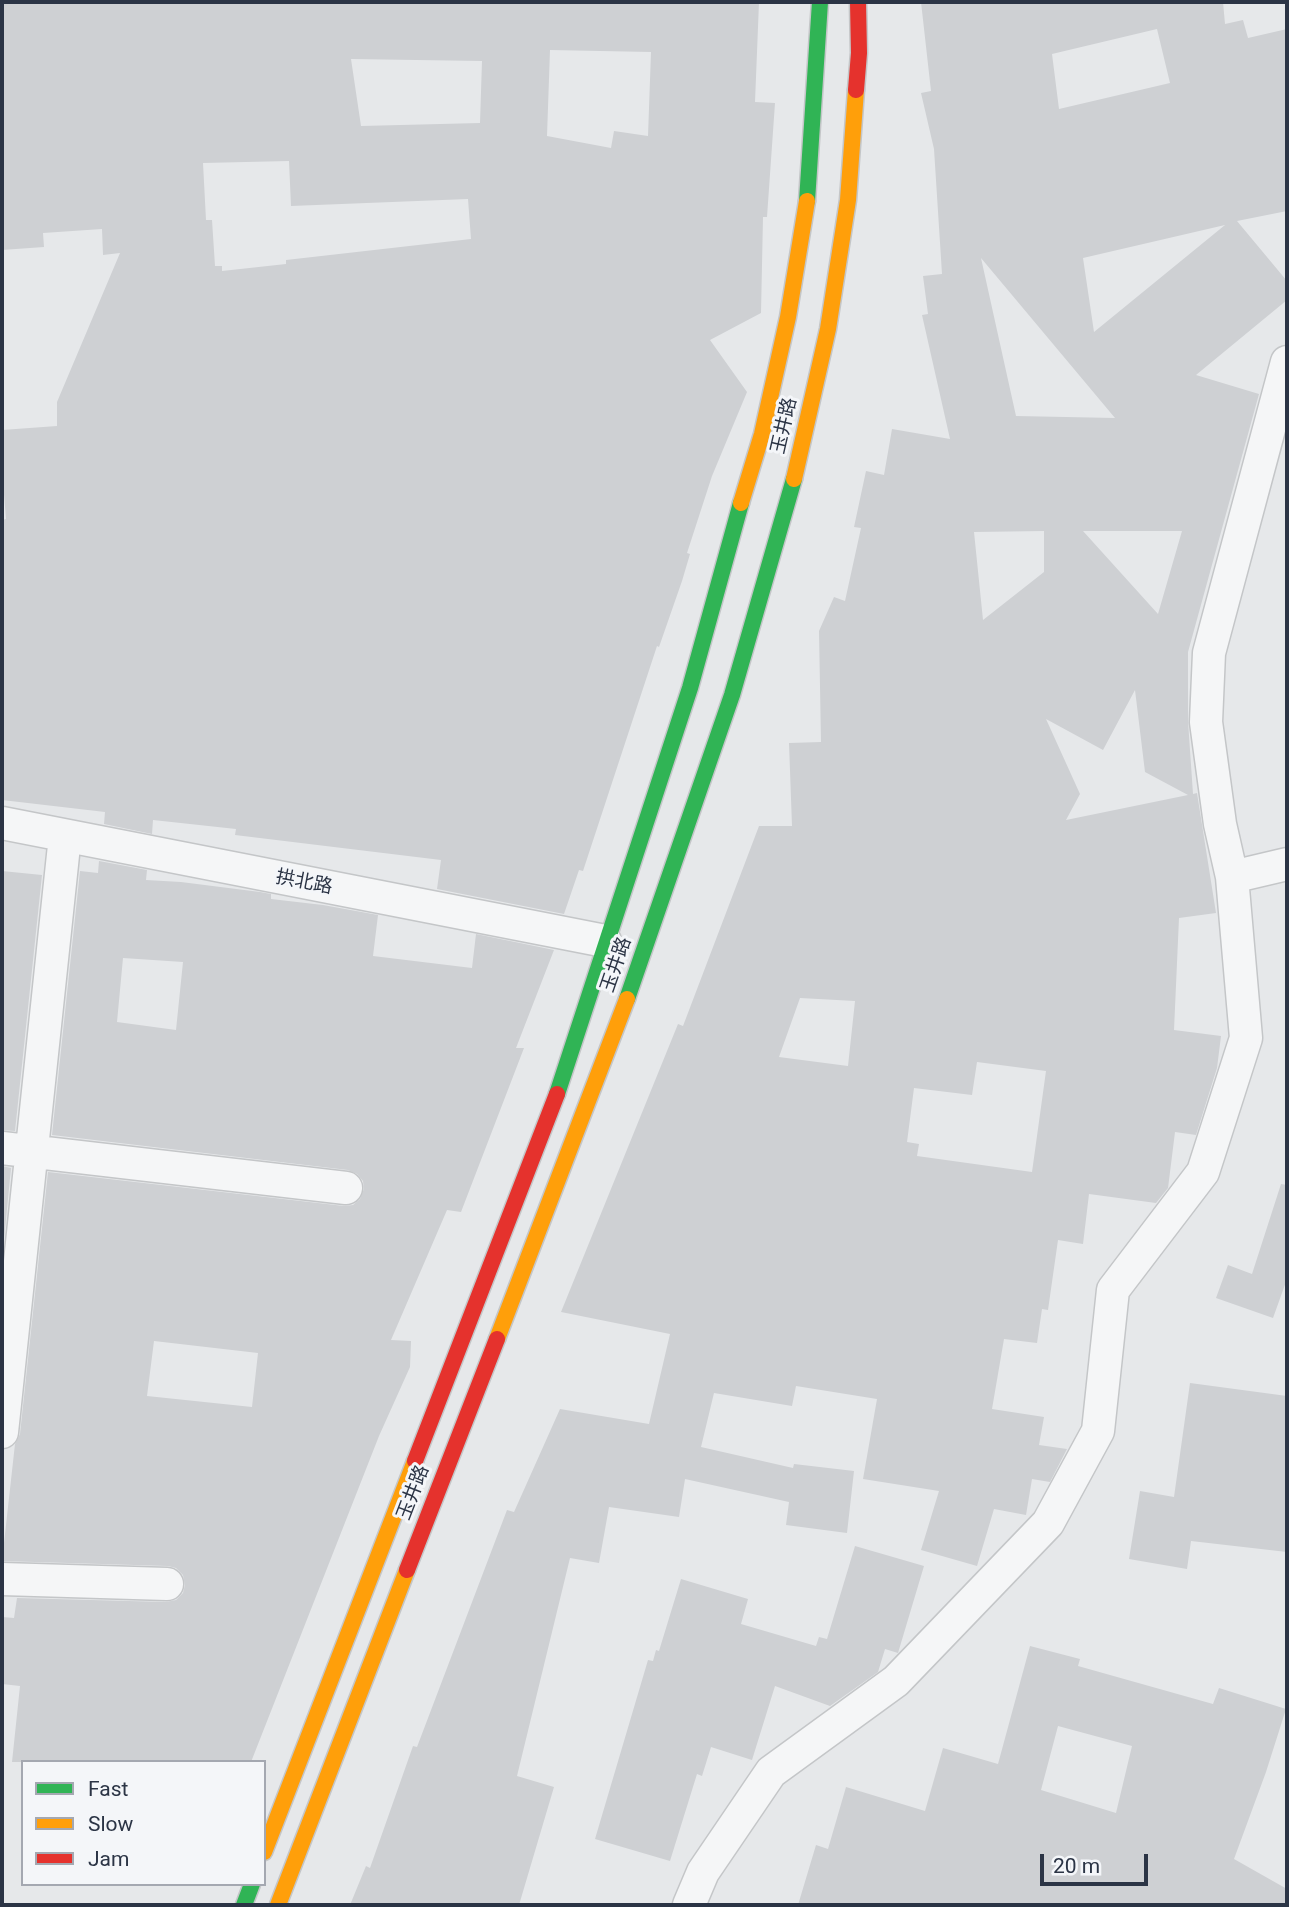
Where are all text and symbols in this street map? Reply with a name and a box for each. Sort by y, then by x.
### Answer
street label: 玉井路 [767,396,803,456]
street label: 拱北路 [274,866,334,900]
street label: 玉井路 [597,934,637,996]
street label: 玉井路 [393,1462,435,1524]
legend [21,1760,266,1886]
text: Fast [88,1777,128,1801]
text: Slow [88,1812,133,1836]
scale bar [1044,1840,1152,1884]
text: Jam [88,1847,129,1871]
text: 20 m [1053,1854,1100,1878]

